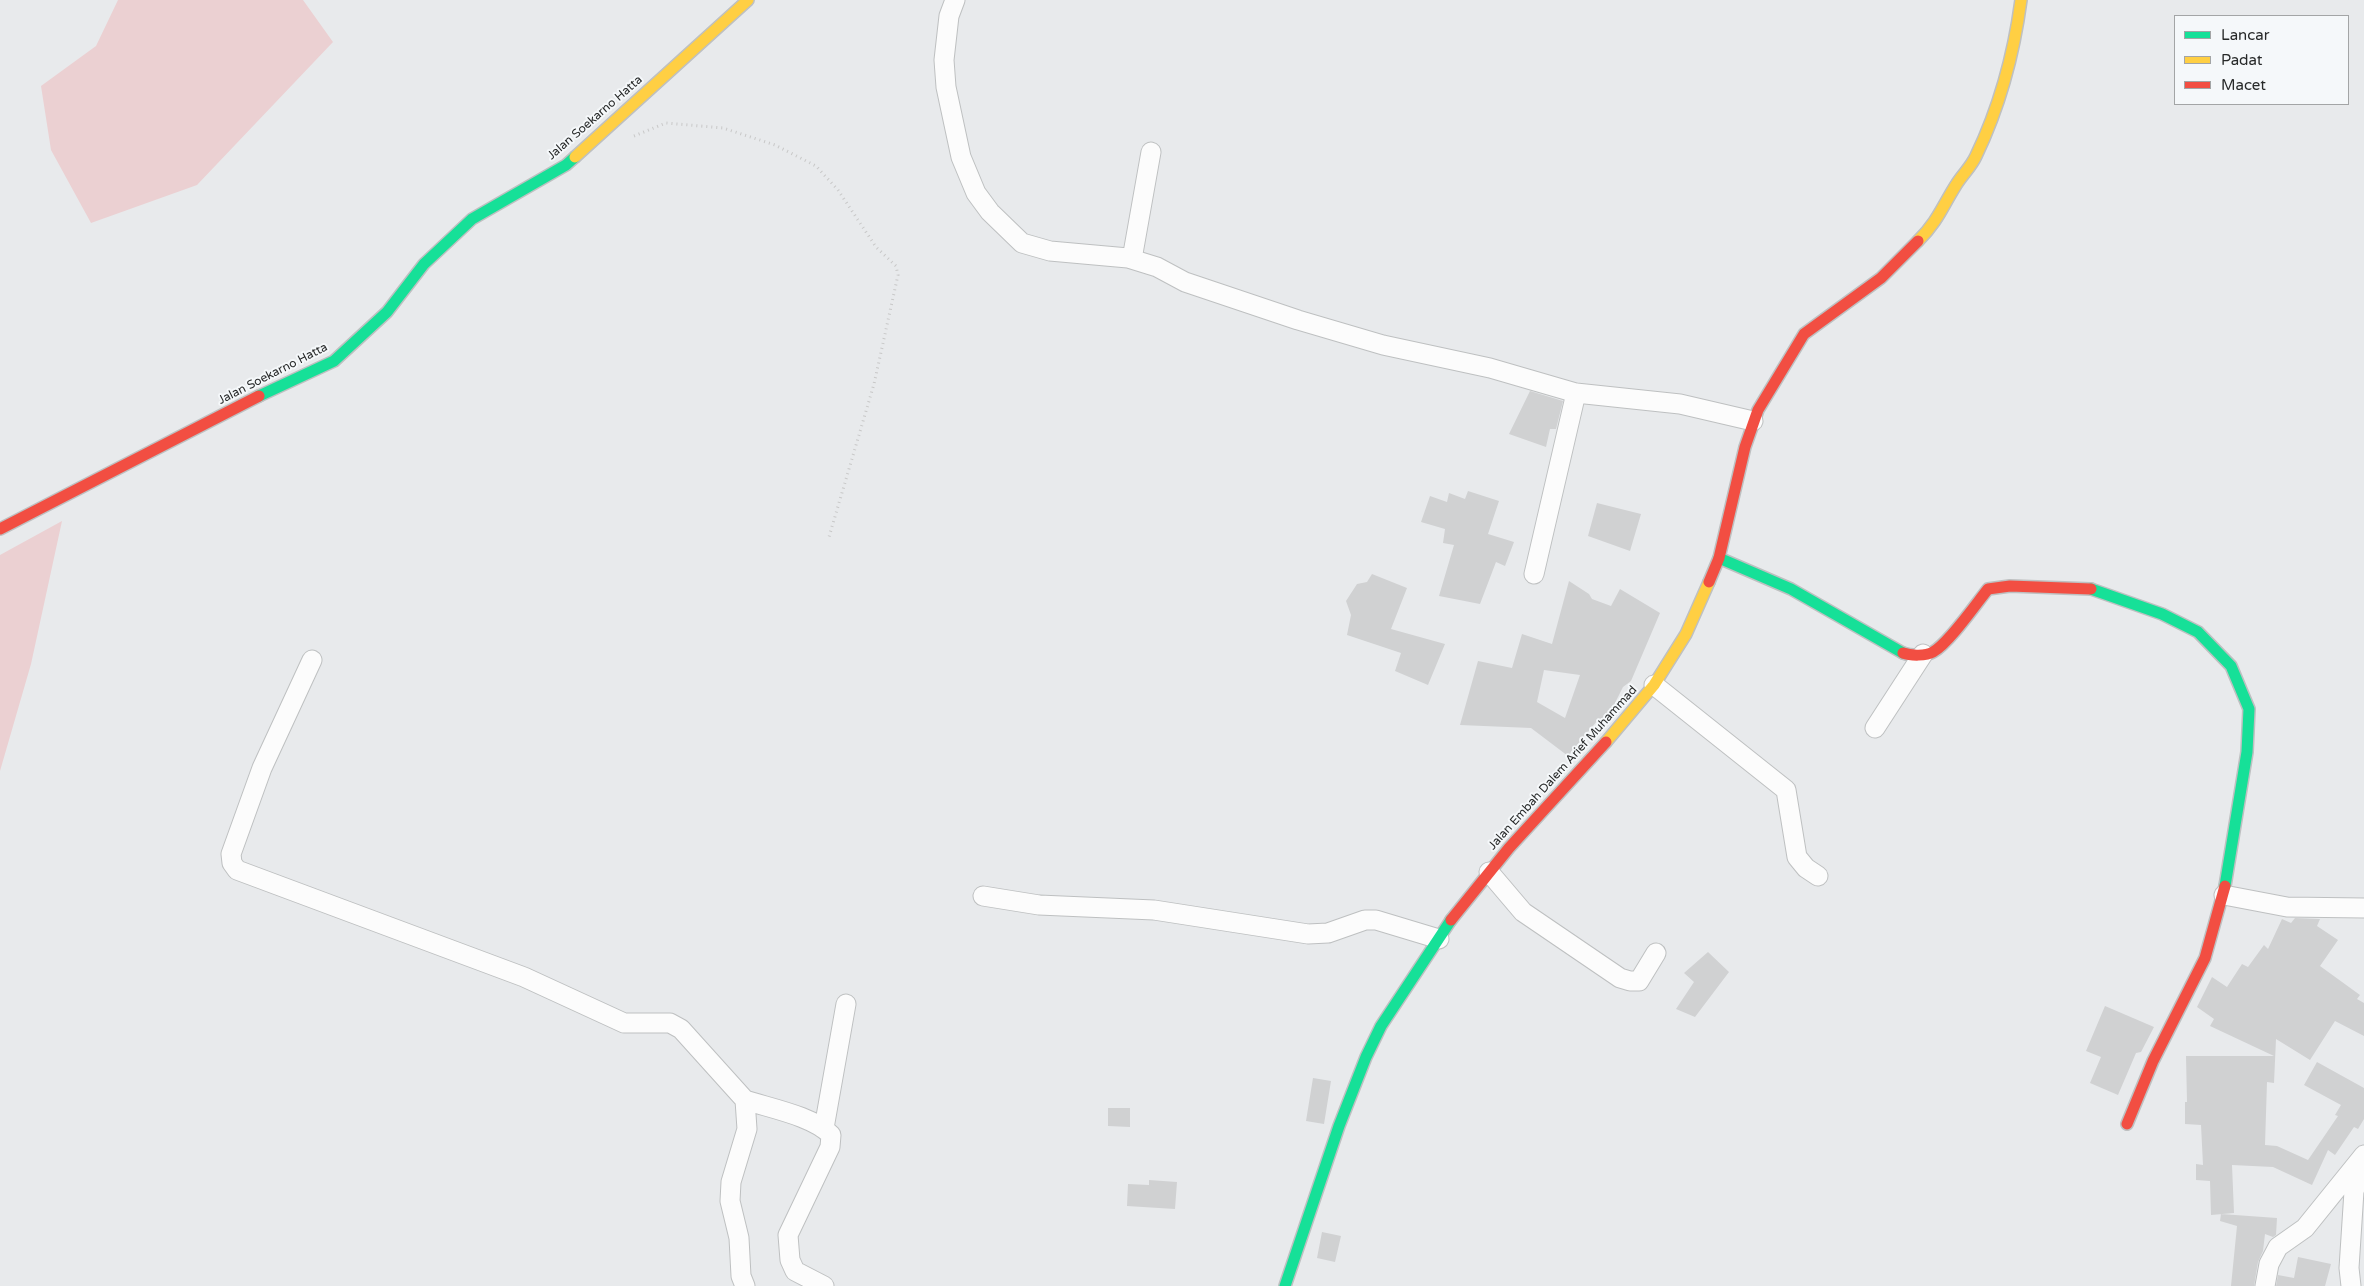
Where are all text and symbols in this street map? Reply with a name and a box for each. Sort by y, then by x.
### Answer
legend [2174,15,2349,105]
text: Lancar [2221,26,2269,44]
text: Padat [2221,51,2263,69]
street label: Jalan Soekarno Hatta [545,73,645,163]
text: Macet [2221,76,2266,94]
street label: Jalan Soekarno Hatta [216,340,330,408]
street label: Jalan Embah Dalem Arief Muhammad [1486,683,1640,853]

